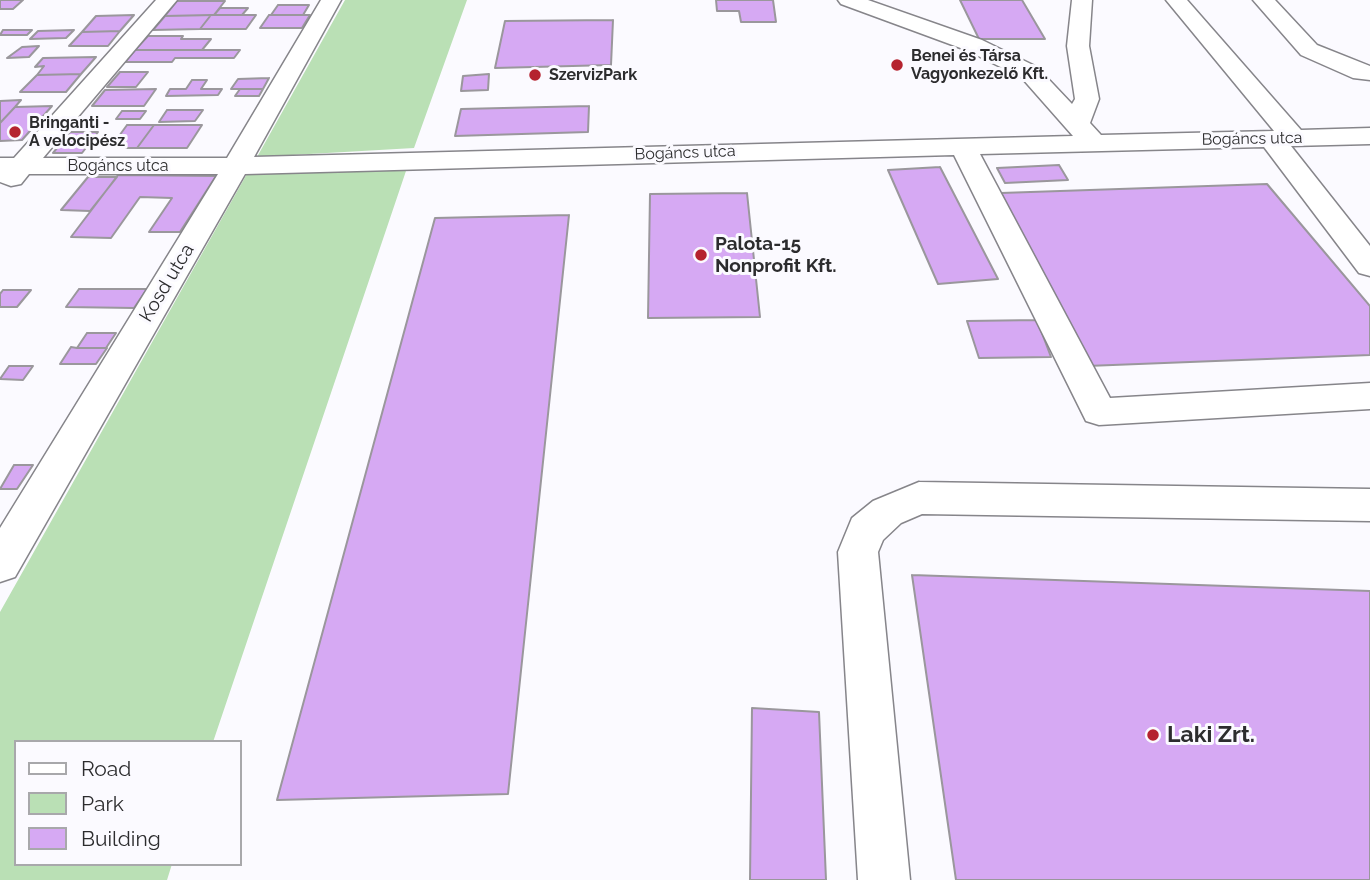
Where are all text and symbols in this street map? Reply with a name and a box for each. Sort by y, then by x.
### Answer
place label: Benei és Társa Vagyonkezelő Kft. [911,46,1048,84]
marker: Benei és Társa Vagyonkezelő Kft. [889,57,905,73]
place label: SzervizPark [549,65,637,85]
marker: SzervizPark [527,67,543,83]
place label: Bringanti - A velocipész [29,113,125,151]
marker: Bringanti - A velocipész [7,124,23,140]
street label: Bogáncs utca [1201,129,1303,149]
street label: Bogáncs utca [634,142,736,164]
street label: Bogáncs utca [68,156,168,176]
place label: Palota-15 Nonprofit Kft. [715,233,837,277]
street label: Kosd utca [135,240,199,326]
marker: Palota-15 Nonprofit Kft. [693,247,709,263]
place label: Laki Zrt. [1167,721,1255,749]
marker: Laki Zrt. [1145,727,1161,743]
legend [14,740,242,866]
text: Road [81,756,131,781]
text: Park [81,791,124,816]
text: Building [81,826,161,851]

